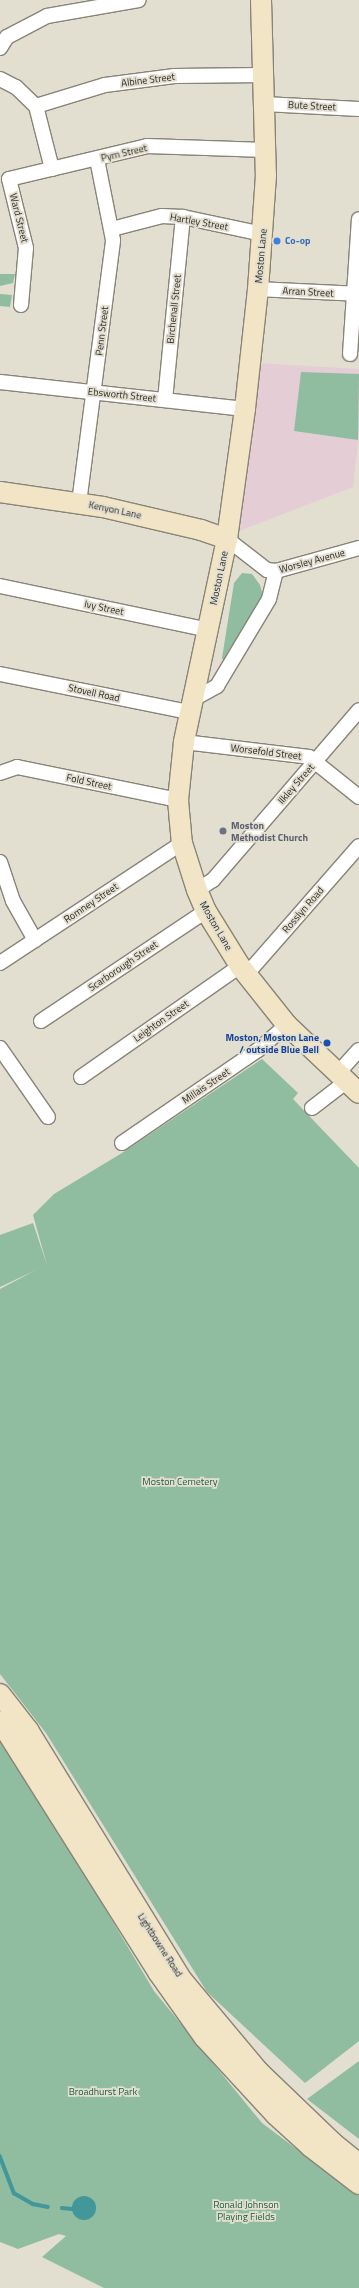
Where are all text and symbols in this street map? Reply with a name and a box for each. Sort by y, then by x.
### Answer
street label: Albine Street [120,71,176,89]
street label: Bute Street [288,99,336,113]
street label: Pym Street [100,142,148,164]
street label: Ward Street [7,192,31,244]
street label: Hartley Street [169,211,229,233]
street label: Moston Lane [253,228,269,284]
place label: Co-op [285,235,311,247]
marker: Co-op [272,236,282,246]
street label: Birchenall Street [164,274,184,344]
street label: Arran Street [282,285,334,299]
street label: Penn Street [93,306,111,356]
street label: Ebsworth Street [87,385,157,405]
street label: Kenyon Lane [87,499,143,521]
street label: Worsley Avenue [278,546,346,576]
street label: Moston Lane [207,550,231,606]
street label: Ivy Street [83,598,125,618]
street label: Stovell Road [67,682,121,704]
street label: Worsefold Street [230,742,302,762]
street label: Ilkley Street [275,761,317,807]
street label: Fold Street [65,771,113,793]
place label: Moston Methodist Church [231,819,308,842]
marker: Moston Methodist Church [218,826,228,836]
street label: Romney Street [62,880,120,926]
street label: Rosslyn Road [280,885,326,935]
street label: Moston Lane [197,899,235,953]
street label: Scarborough Street [86,938,160,994]
street label: Leighton Street [131,998,191,1044]
place label: Moston, Moston Lane / outside Blue Bell [225,1031,319,1054]
marker: Moston, Moston Lane / outside Blue Bell [322,1038,332,1048]
street label: Millais Street [180,1066,232,1106]
park label: Moston Cemetery [142,1476,218,1488]
street label: Lightbowne Road [135,1911,185,1979]
park label: Broadhurst Park [69,2086,137,2098]
park label: Ronald Johnson Playing Fields [213,2198,279,2222]

